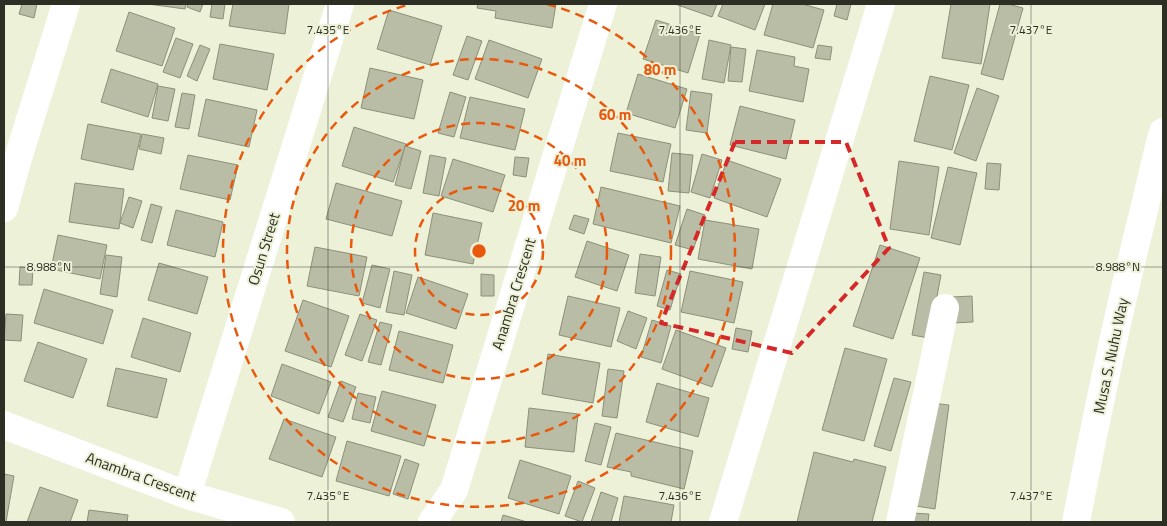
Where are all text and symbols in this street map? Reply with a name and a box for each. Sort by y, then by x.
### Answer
text: 7.435°E [307,20,350,39]
text: 7.436°E [659,20,702,39]
text: 7.437°E [1010,20,1053,39]
text: 80 m [644,58,676,81]
text: 60 m [599,103,631,126]
text: 40 m [554,149,586,172]
text: 20 m [508,194,540,217]
street label: Osun Street [242,209,286,288]
street label: Anambra Crescent [486,234,542,353]
centre of rings [470,242,488,260]
text: 8.988°N [27,257,71,276]
text: 8.988°N [1096,257,1140,276]
street label: Musa S. Nuhu Way [1087,296,1134,416]
street label: Anambra Crescent [83,446,200,507]
text: 7.435°E [307,486,350,505]
text: 7.436°E [659,486,702,505]
text: 7.437°E [1010,486,1053,505]

